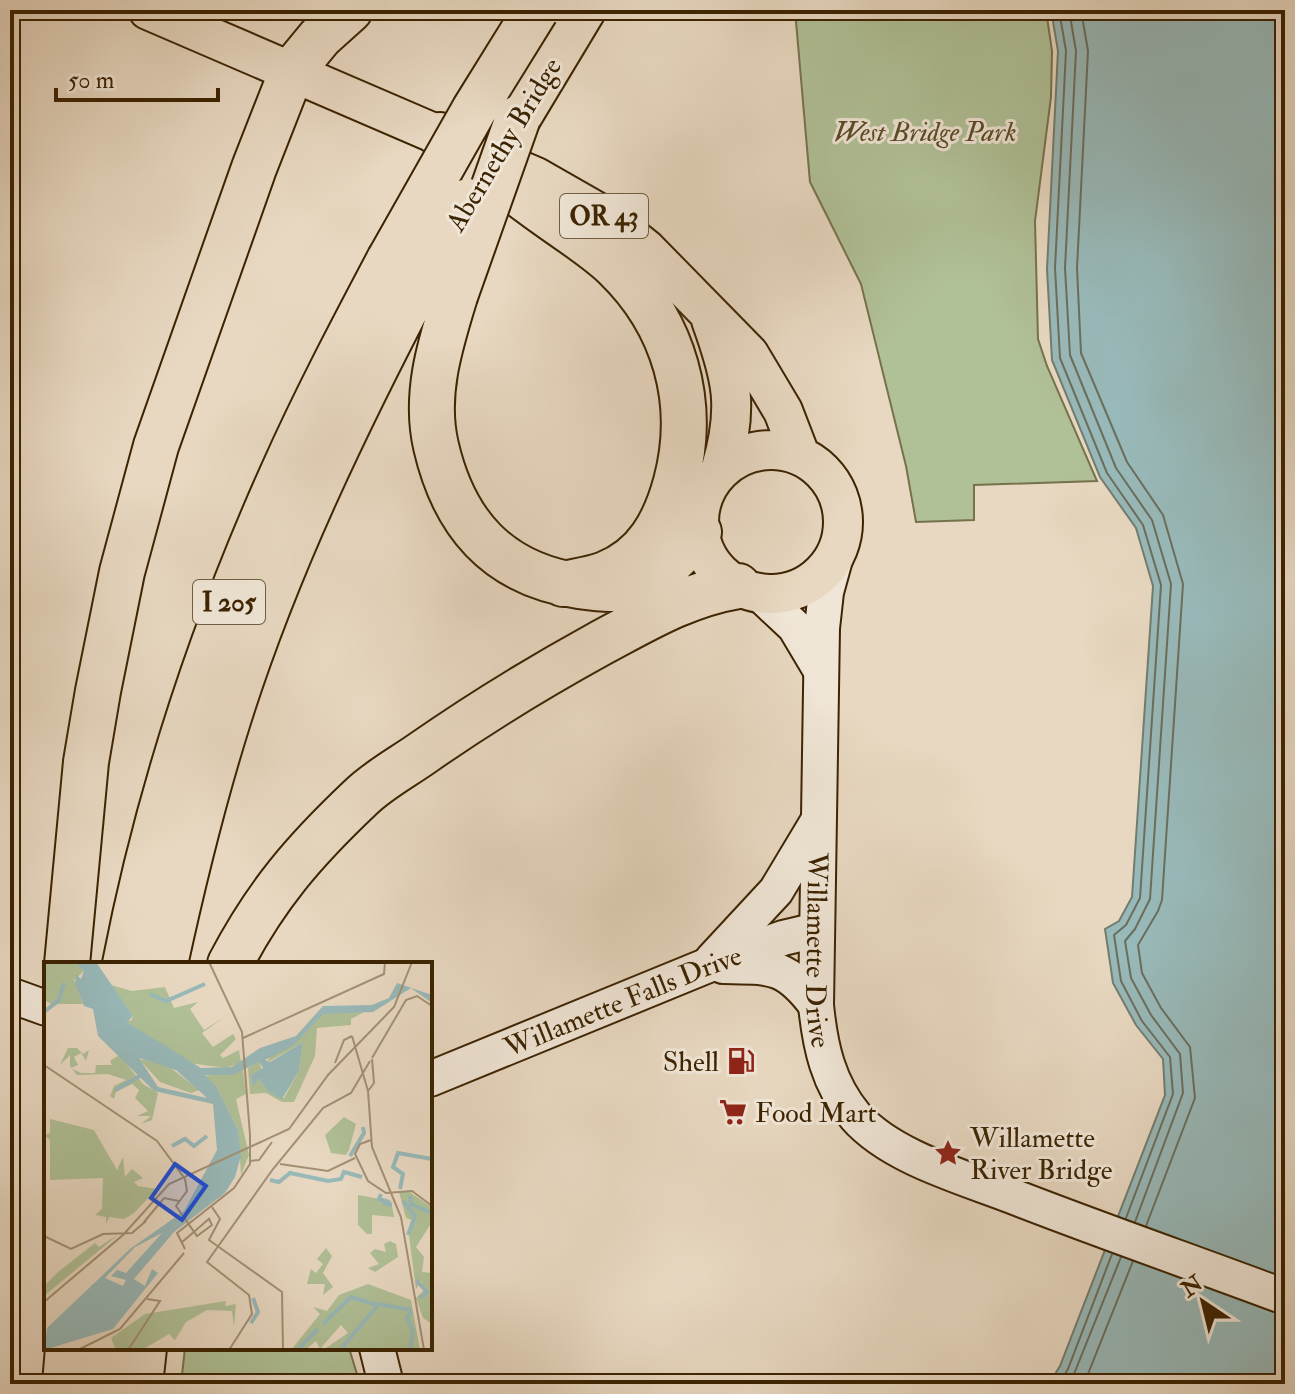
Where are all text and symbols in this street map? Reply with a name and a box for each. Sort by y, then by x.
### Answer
street label: Abernethy Bridge [438,51,570,239]
scale bar [56,52,218,102]
text: 50 m [68,65,115,96]
park label: West Bridge Park [833,115,1017,150]
road number: OR 43 [560,194,648,238]
road number: I 205 [193,580,265,624]
street label: Willamette Drive [797,851,838,1051]
street label: Willamette Falls Drive [498,938,747,1066]
inset map [44,962,432,1350]
place label: Shell [663,1045,719,1080]
fuel station icon: Shell [726,1046,756,1076]
place label: Food Mart [755,1096,876,1131]
supermarket icon: Food Mart [718,1097,748,1127]
place label: Willamette River Bridge [969,1121,1113,1188]
place icon: Willamette River Bridge [933,1138,963,1168]
north arrow [1163,1262,1243,1342]
text: N [1175,1269,1208,1304]

